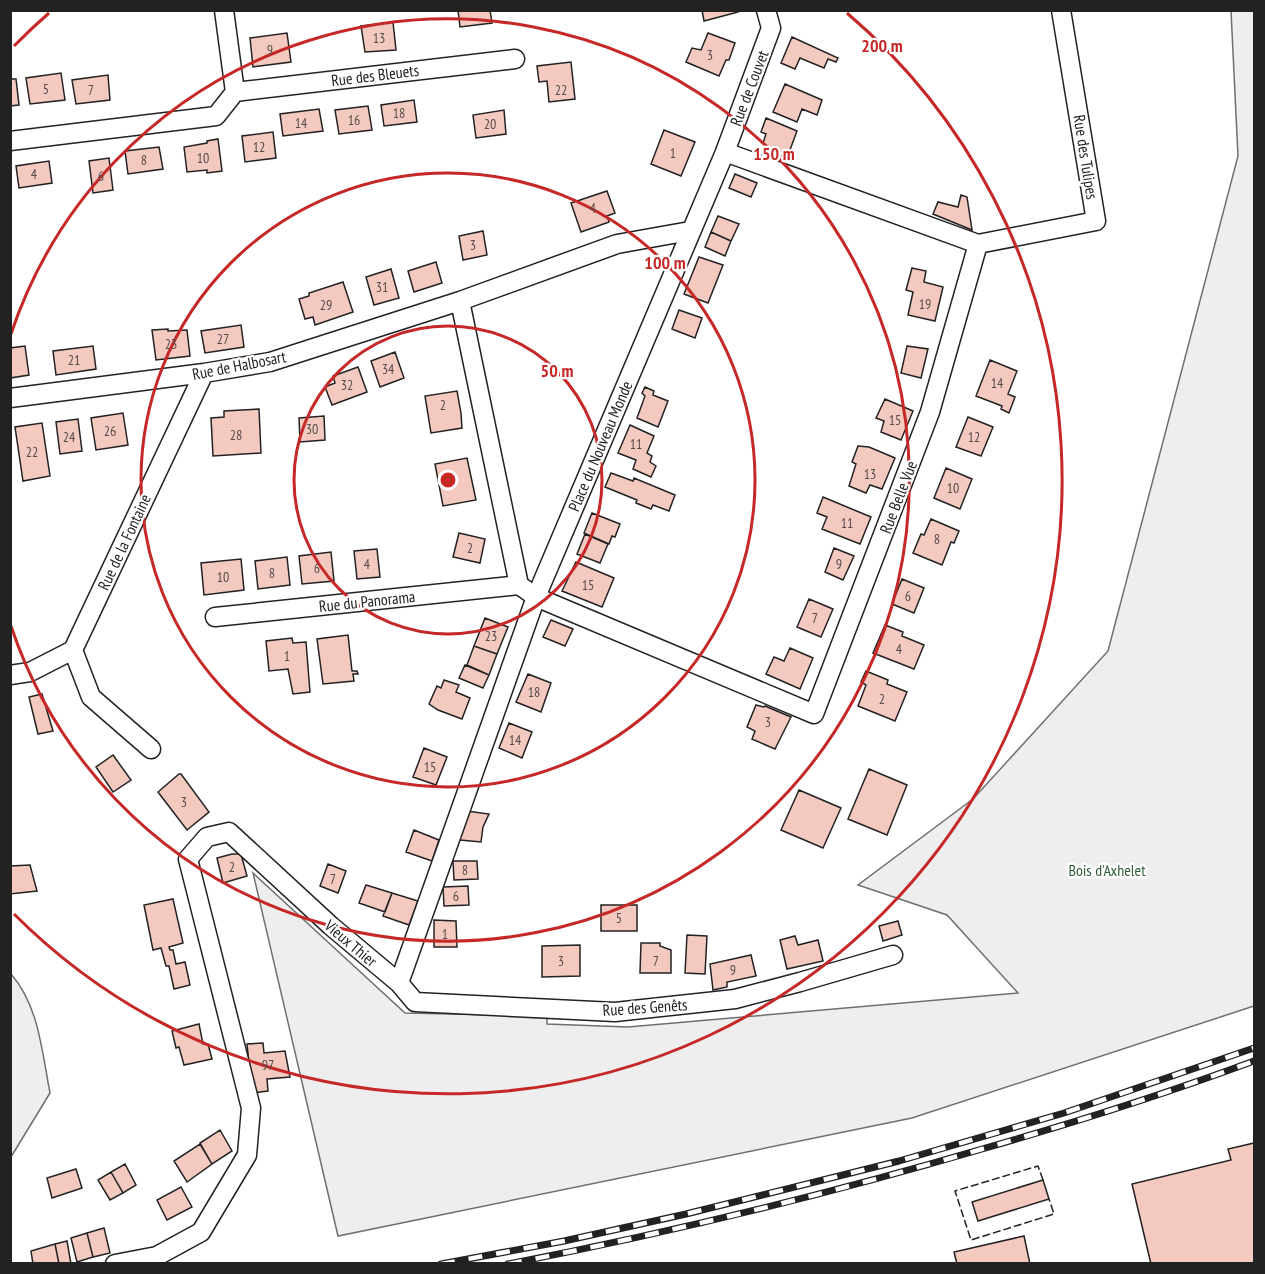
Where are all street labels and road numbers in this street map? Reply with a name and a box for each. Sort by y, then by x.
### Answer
street label: Rue de Couvet [725,47,773,129]
street label: Rue des Bleuets [330,60,420,90]
street label: Rue des Tulipes [1069,113,1103,201]
street label: Rue de Halbosart [190,346,288,384]
street label: Place du Nouveau Monde [563,378,637,514]
street label: Rue Belle Vue [875,458,921,536]
street label: Rue de la Fontaine [93,491,155,593]
street label: Rue du Panorama [318,586,416,616]
street label: Vieux Thier [320,915,382,971]
street label: Rue des Genêts [602,994,688,1020]

